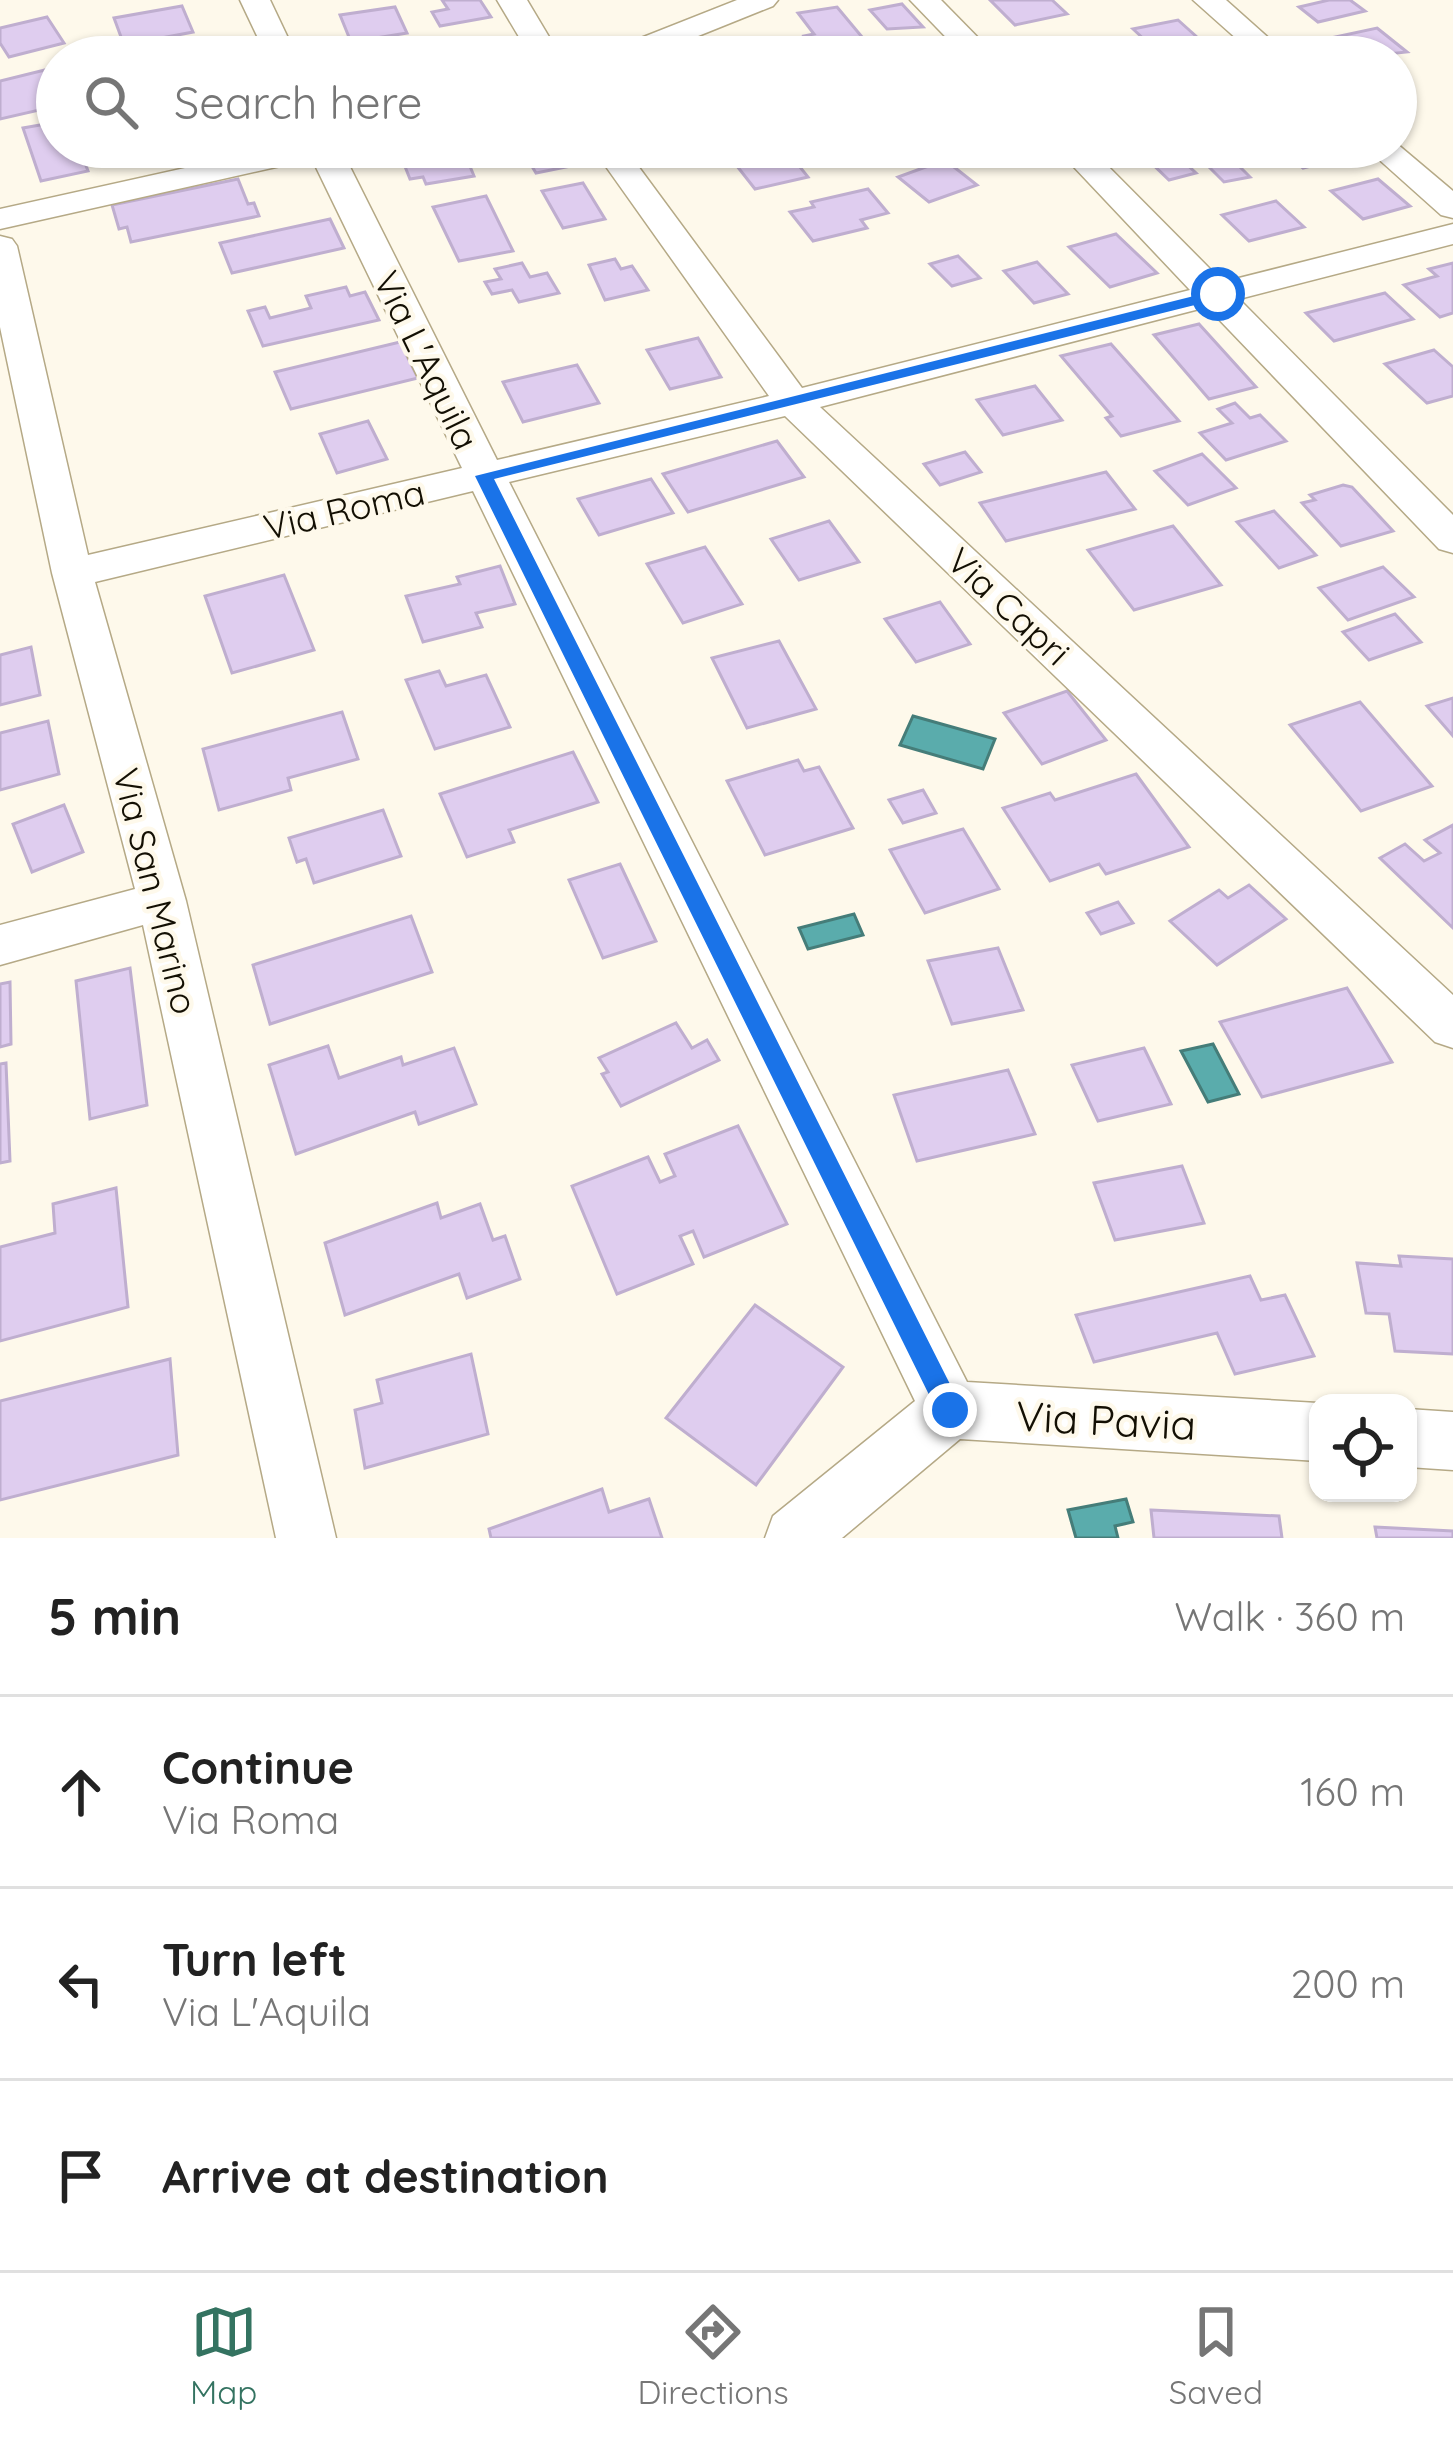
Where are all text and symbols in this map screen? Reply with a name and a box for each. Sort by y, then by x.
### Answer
search box [36,36,1417,168]
icon: search [78,69,144,135]
text: Search here [174,74,422,130]
street label: Via L'Aquila [365,264,489,456]
route start [1191,267,1245,321]
street label: Via Roma [259,469,429,549]
street label: Via Capri [938,538,1080,674]
street label: Via San Marino [104,763,208,1019]
route end [923,1383,977,1437]
street label: Via Pavia [1015,1389,1197,1451]
map controls [1309,1394,1417,1502]
button: locate [1309,1394,1417,1502]
text: 5 min [48,1584,181,1648]
text: Walk · 360 m [1174,1592,1405,1641]
text: Continue [162,1739,354,1795]
icon: ahead [48,1759,114,1825]
text: 160 m [1300,1767,1405,1816]
text: Via Roma [162,1795,339,1844]
text: Turn left [162,1931,347,1987]
icon: left [48,1951,114,2017]
text: 200 m [1291,1959,1405,2008]
text: Via L'Aquila [162,1987,371,2036]
icon: arrive [48,2143,114,2209]
text: Arrive at destination [162,2148,608,2204]
tab: Map [190,2299,257,2412]
tab: Directions [637,2299,789,2412]
tab: Saved [1169,2299,1263,2412]

